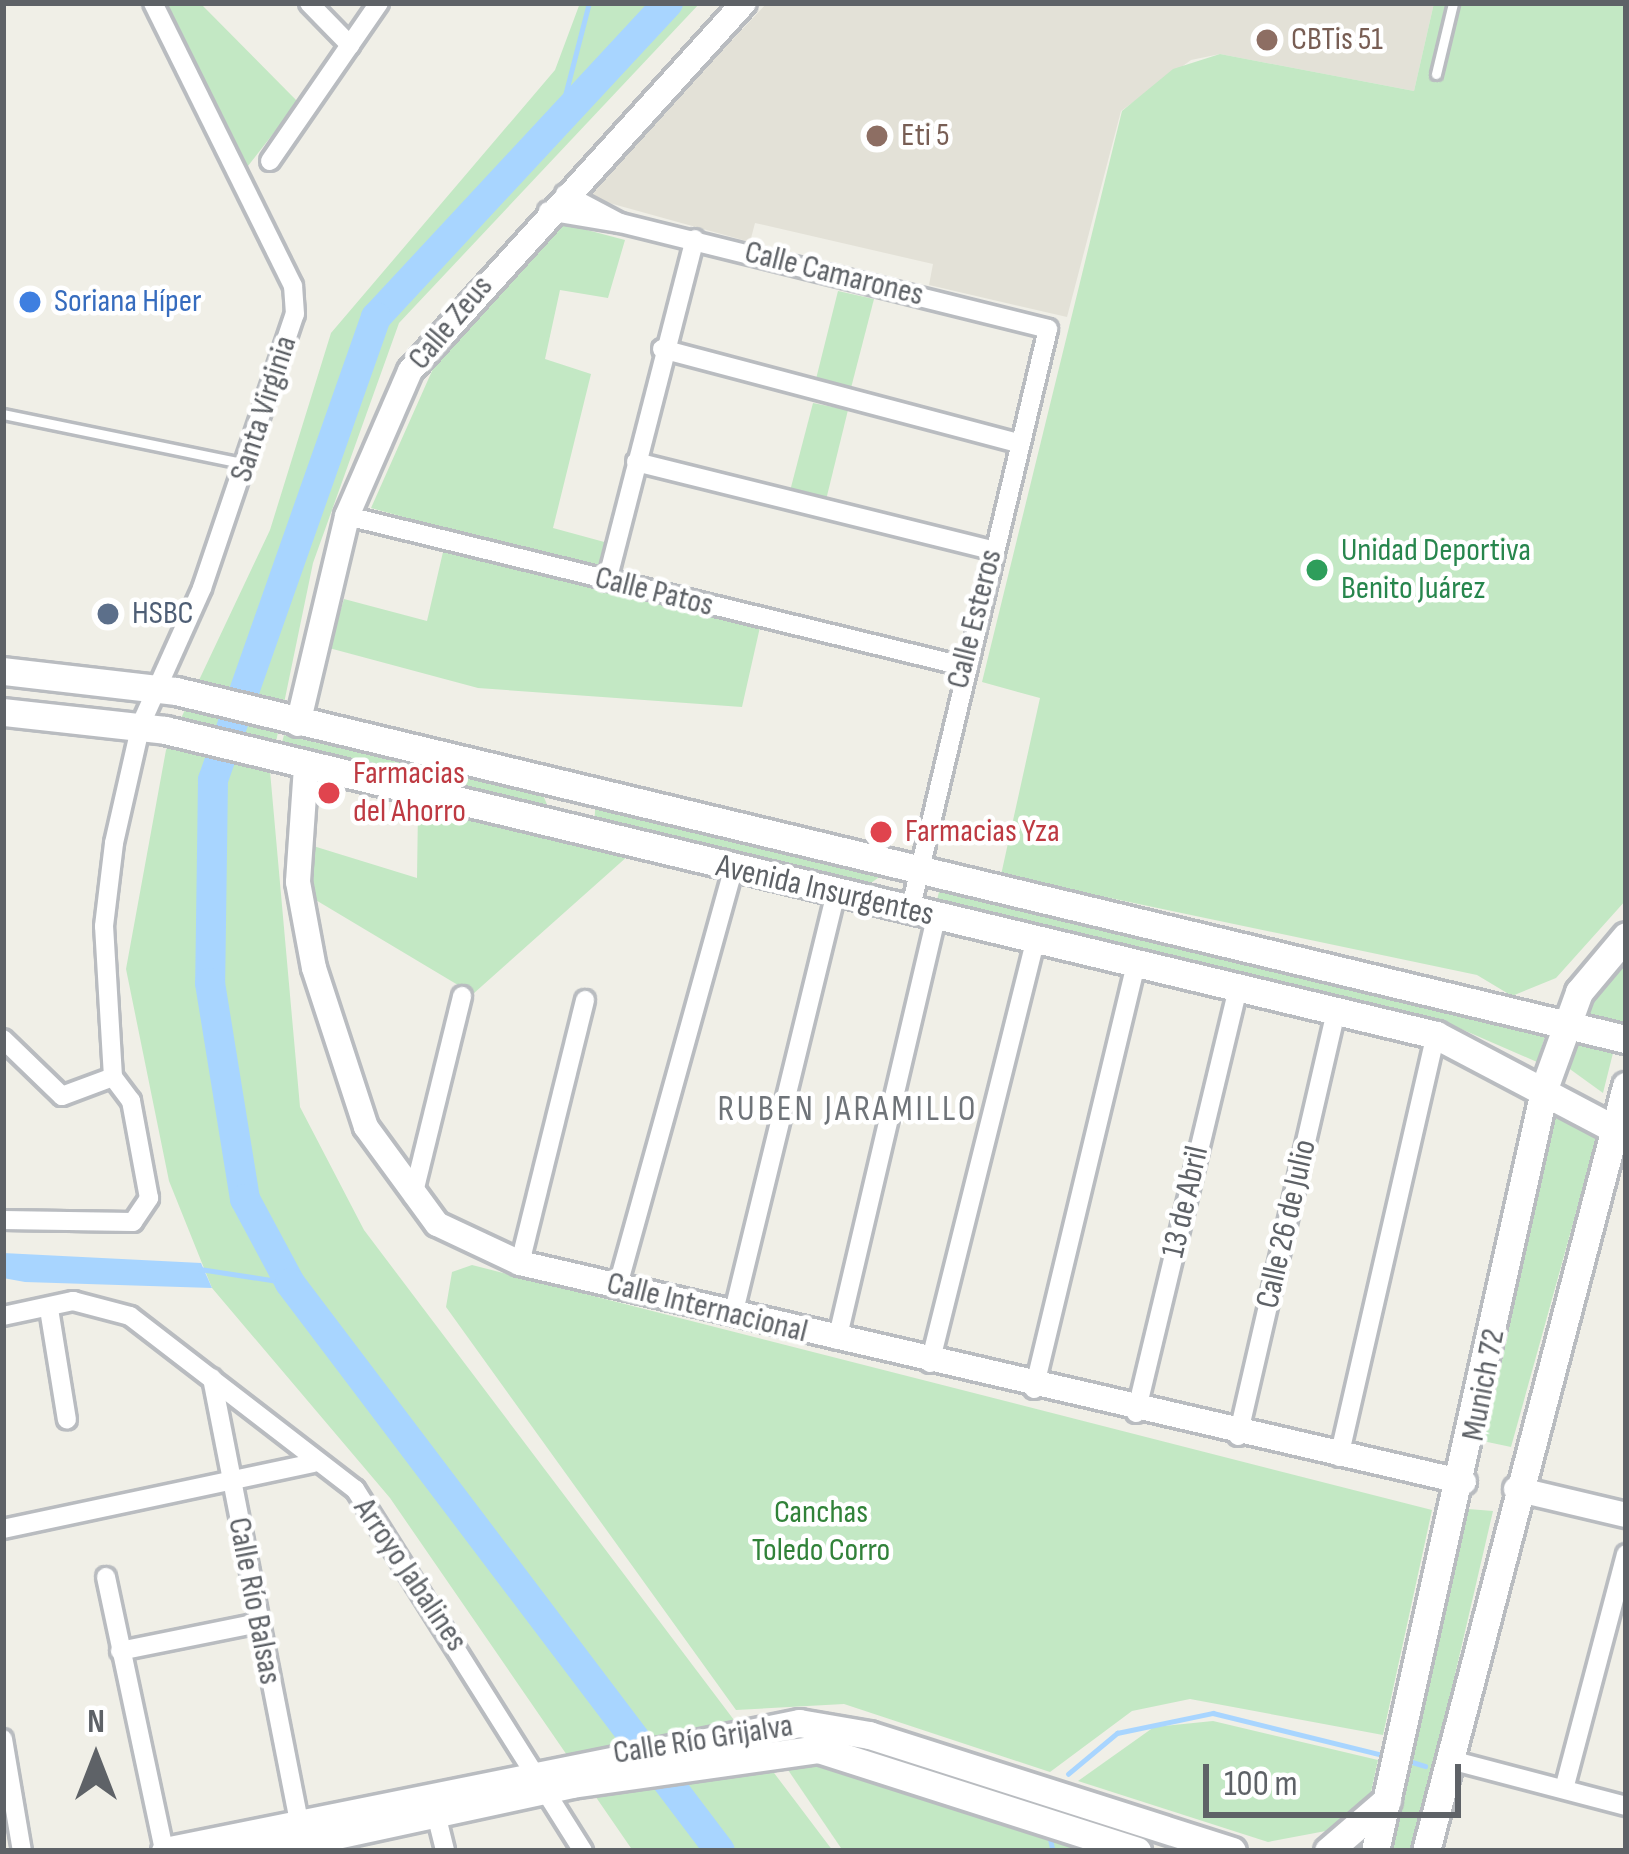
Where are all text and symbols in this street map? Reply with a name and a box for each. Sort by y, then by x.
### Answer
place label: CBTis 51 [1291,20,1383,60]
marker: CBTis 51 [1254,27,1280,53]
place label: Eti 5 [901,116,949,156]
marker: Eti 5 [864,123,890,149]
street label: Calle Camarones [740,233,928,315]
street label: Calle Zeus [400,268,502,378]
place label: Soriana Híper [54,282,202,322]
marker: Soriana Híper [17,289,43,315]
street label: Santa Virginia [222,331,306,487]
place label: Unidad Deportiva Benito Juárez [1341,531,1531,609]
street label: Calle Esteros [939,545,1011,693]
marker: Unidad Deportiva Benito Juárez [1304,557,1330,583]
street label: Calle Patos [591,558,717,626]
place label: HSBC [132,594,194,634]
marker: HSBC [95,601,121,627]
place label: Farmacias del Ahorro [353,754,466,832]
marker: Farmacias del Ahorro [316,780,342,806]
place label: Farmacias Yza [905,812,1060,852]
marker: Farmacias Yza [868,819,894,845]
street label: Avenida Insurgentes [712,847,938,935]
district label: RUBEN JARAMILLO [717,1088,979,1132]
street label: Calle 26 de Julio [1248,1136,1326,1312]
street label: 13 de Abril [1154,1143,1218,1261]
street label: Calle Internacional [603,1264,811,1352]
street label: Munich 72 [1454,1326,1514,1444]
street label: Arroyo Jabalines [344,1491,476,1659]
park label: Canchas Toledo Corro [752,1493,890,1571]
street label: Calle Río Balsas [218,1514,290,1688]
north arrow [36,1698,156,1818]
text: N [87,1702,105,1742]
street label: Calle Río Grijalva [610,1706,796,1774]
scale bar [1209,1740,1467,1814]
text: 100 m [1224,1763,1298,1806]

